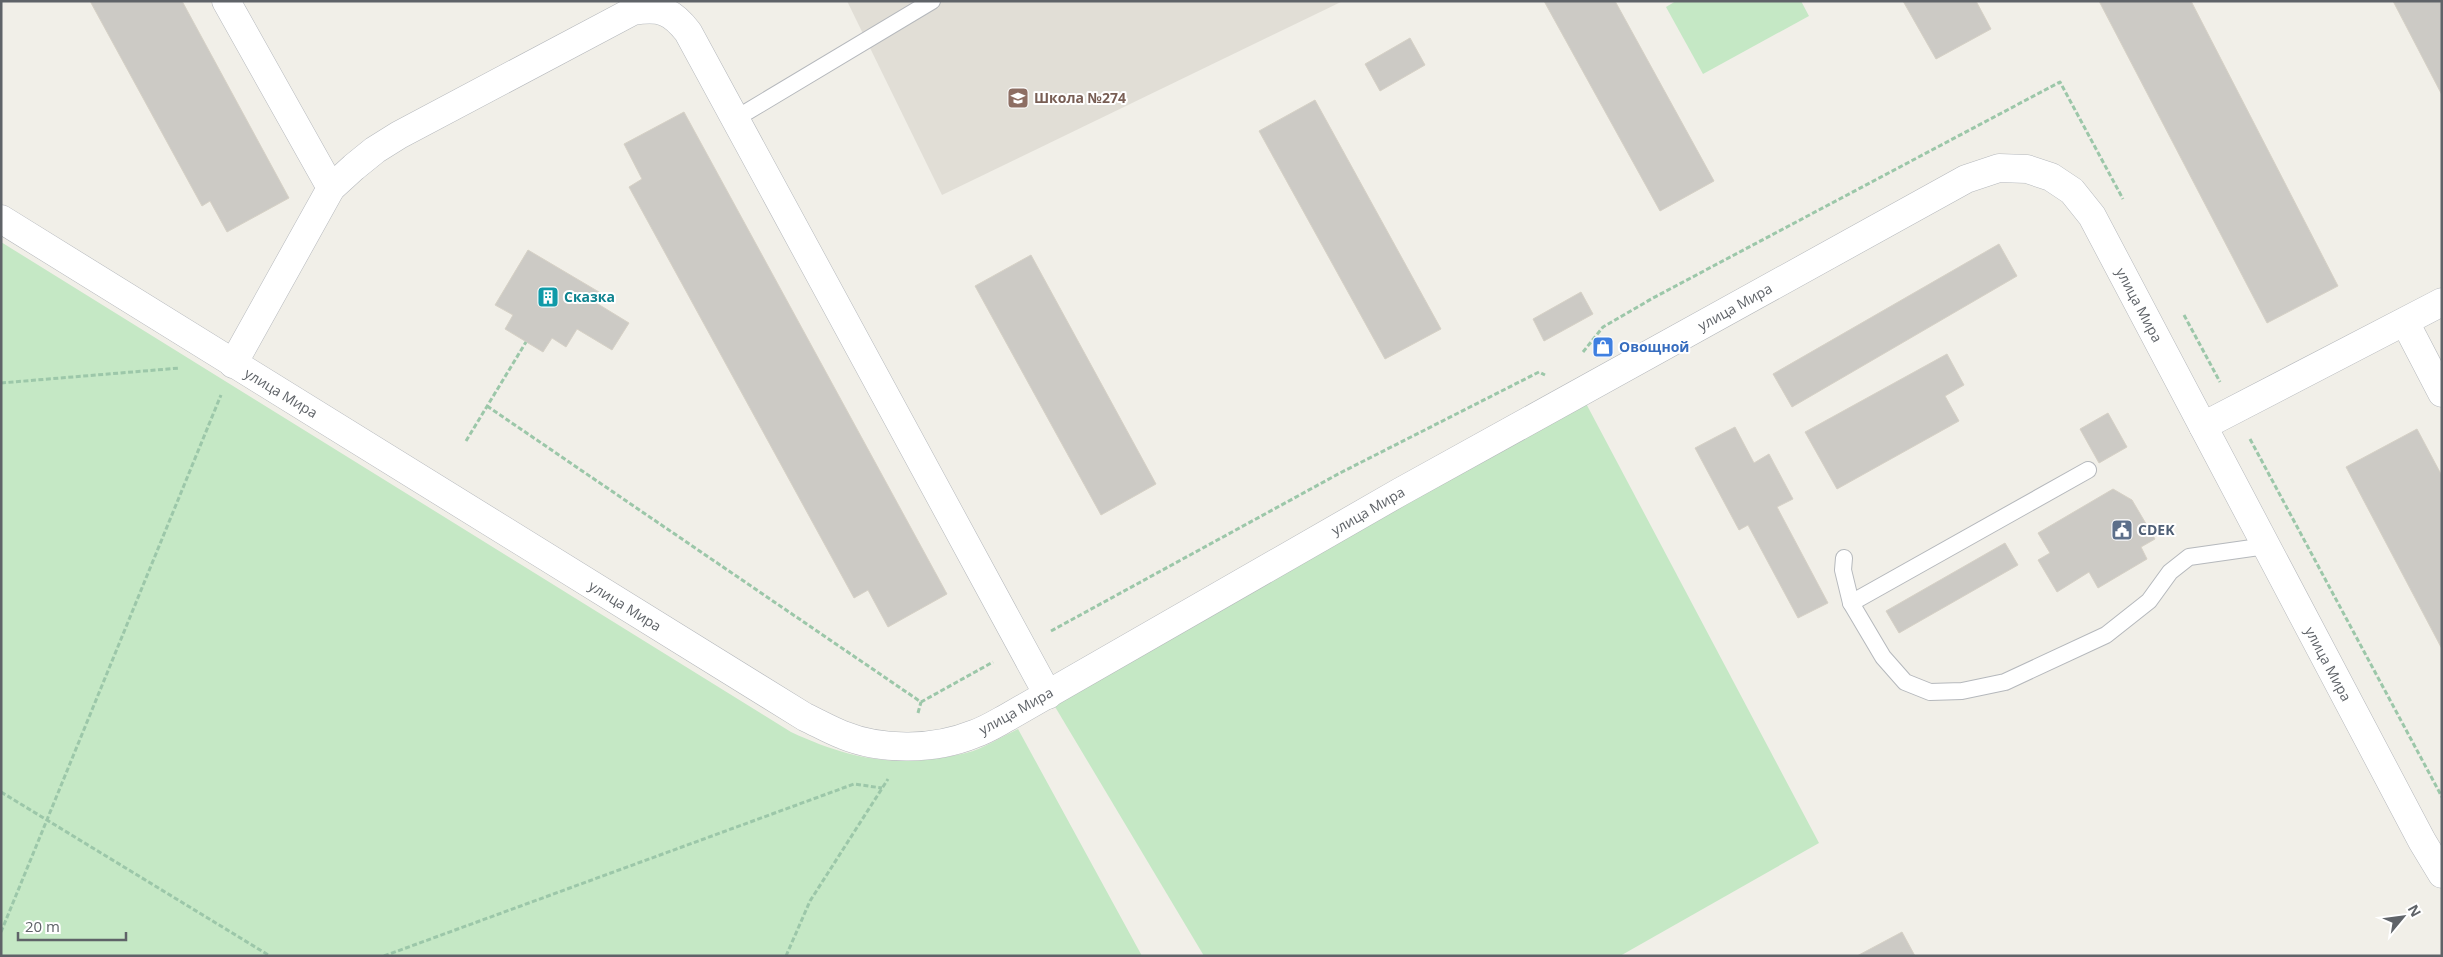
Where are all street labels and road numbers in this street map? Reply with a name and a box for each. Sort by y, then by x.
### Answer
street label: улица Мира [2112,264,2167,345]
street label: улица Мира [1694,278,1775,335]
street label: улица Мира [241,363,321,422]
street label: улица Мира [1328,482,1408,539]
street label: улица Мира [585,576,665,635]
street label: улица Мира [2301,623,2356,704]
street label: улица Мира [975,682,1056,739]

